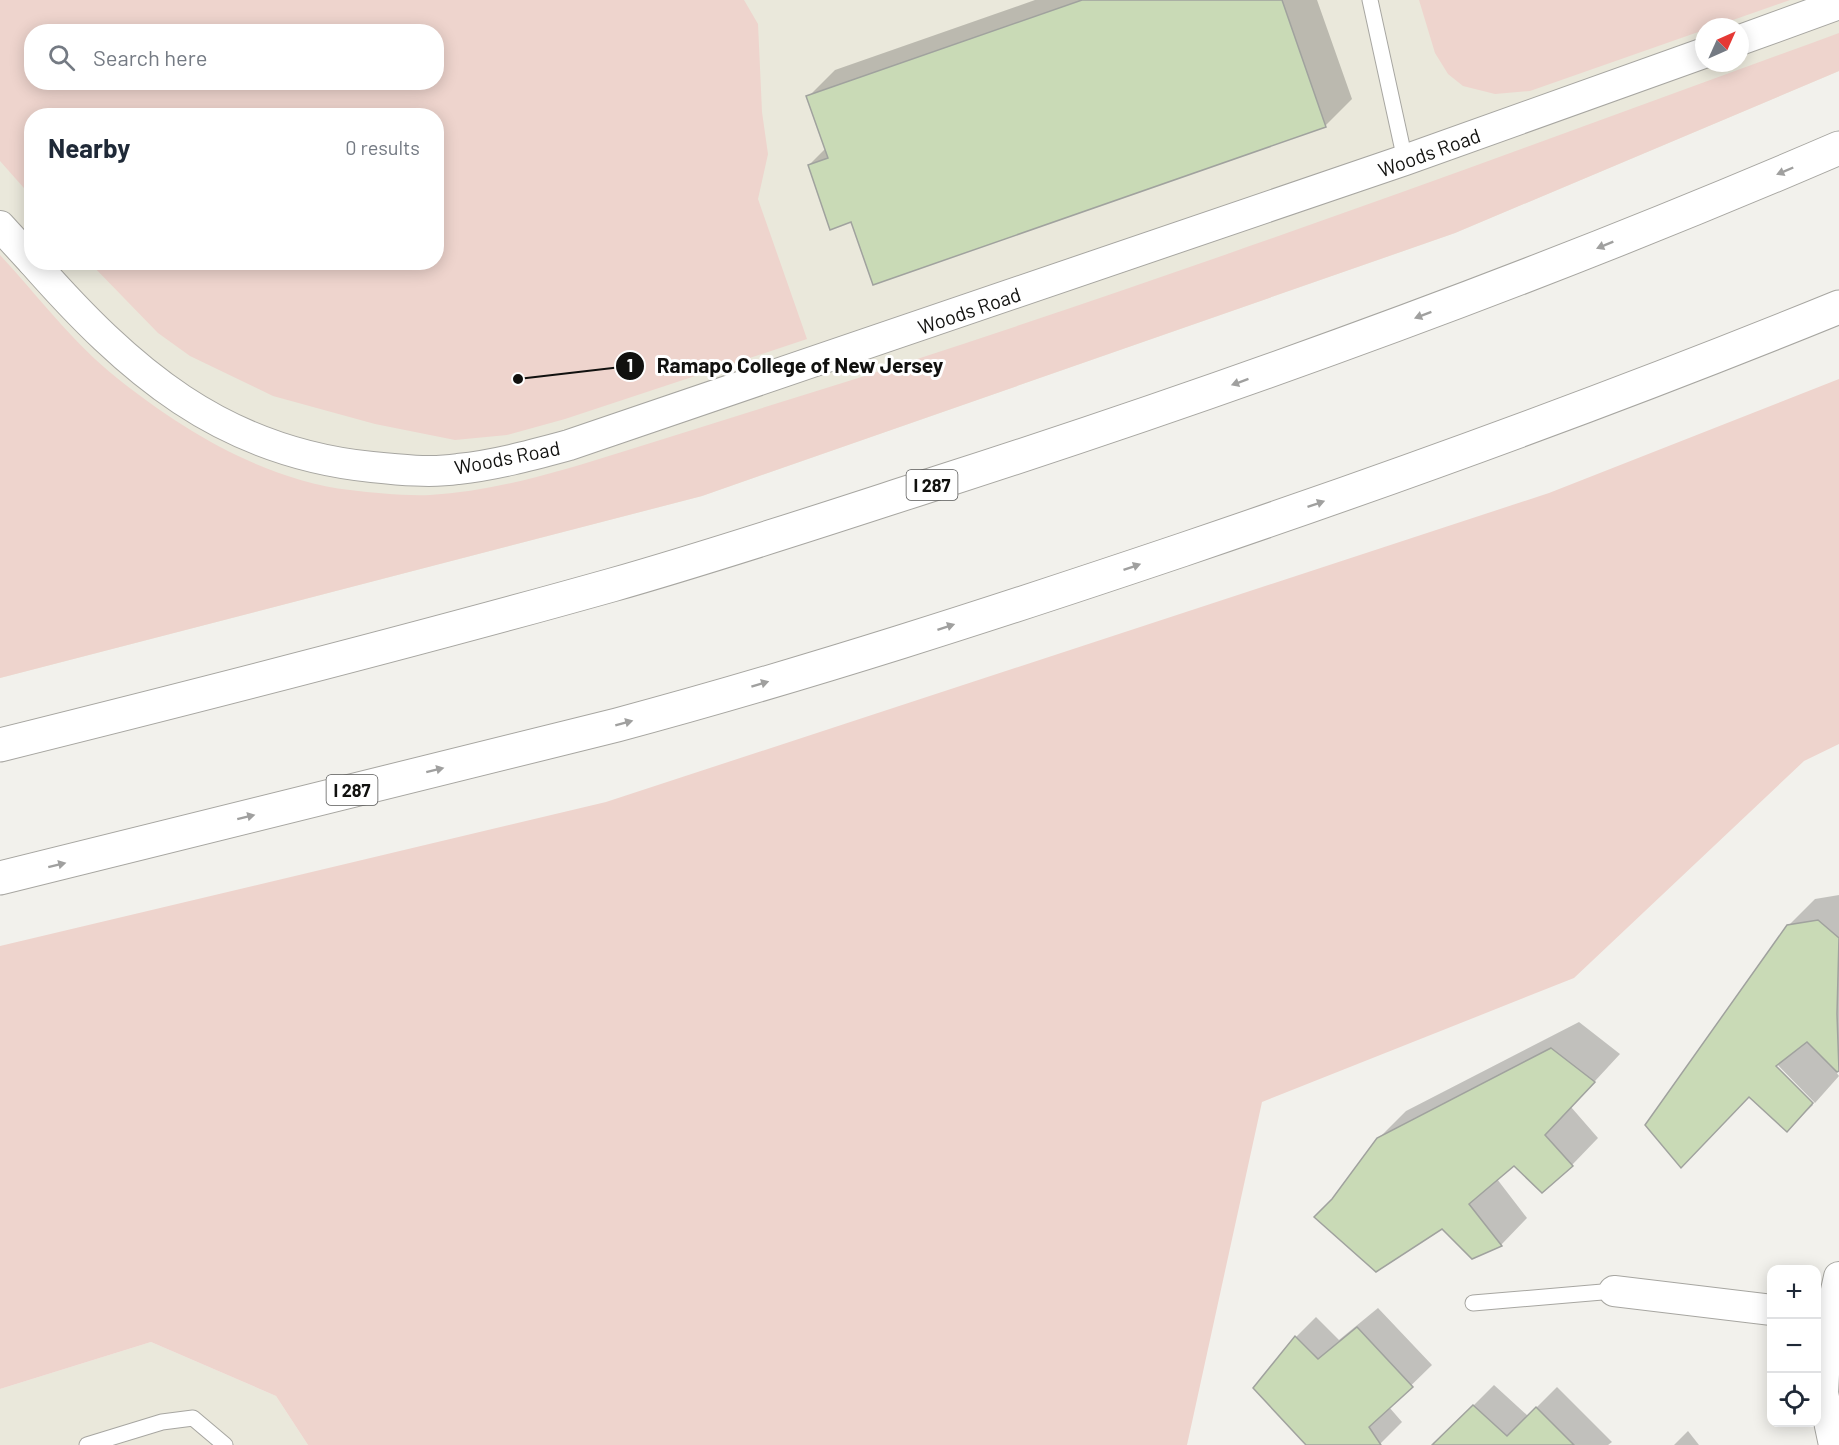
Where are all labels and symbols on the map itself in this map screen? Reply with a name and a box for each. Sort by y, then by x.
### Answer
north arrow [1695,18,1749,72]
street label: Woods Road [1375,122,1483,182]
one-way arrow [1776,166,1794,176]
one-way arrow [1596,241,1614,250]
street label: Woods Road [914,281,1024,339]
one-way arrow [1414,310,1432,320]
callout: Ramapo College of New Jersey [615,346,956,385]
text: Ramapo College of New Jersey [657,352,944,377]
text: 1 [627,354,633,376]
one-way arrow [1231,378,1249,387]
street label: Woods Road [452,435,562,479]
road number: I 287 [906,470,958,500]
one-way arrow [1307,498,1325,508]
one-way arrow [1123,562,1141,571]
one-way arrow [937,622,955,631]
one-way arrow [751,679,769,689]
one-way arrow [616,718,634,727]
one-way arrow [426,764,444,774]
road number: I 287 [326,775,378,805]
one-way arrow [237,812,255,822]
one-way arrow [48,859,66,869]

